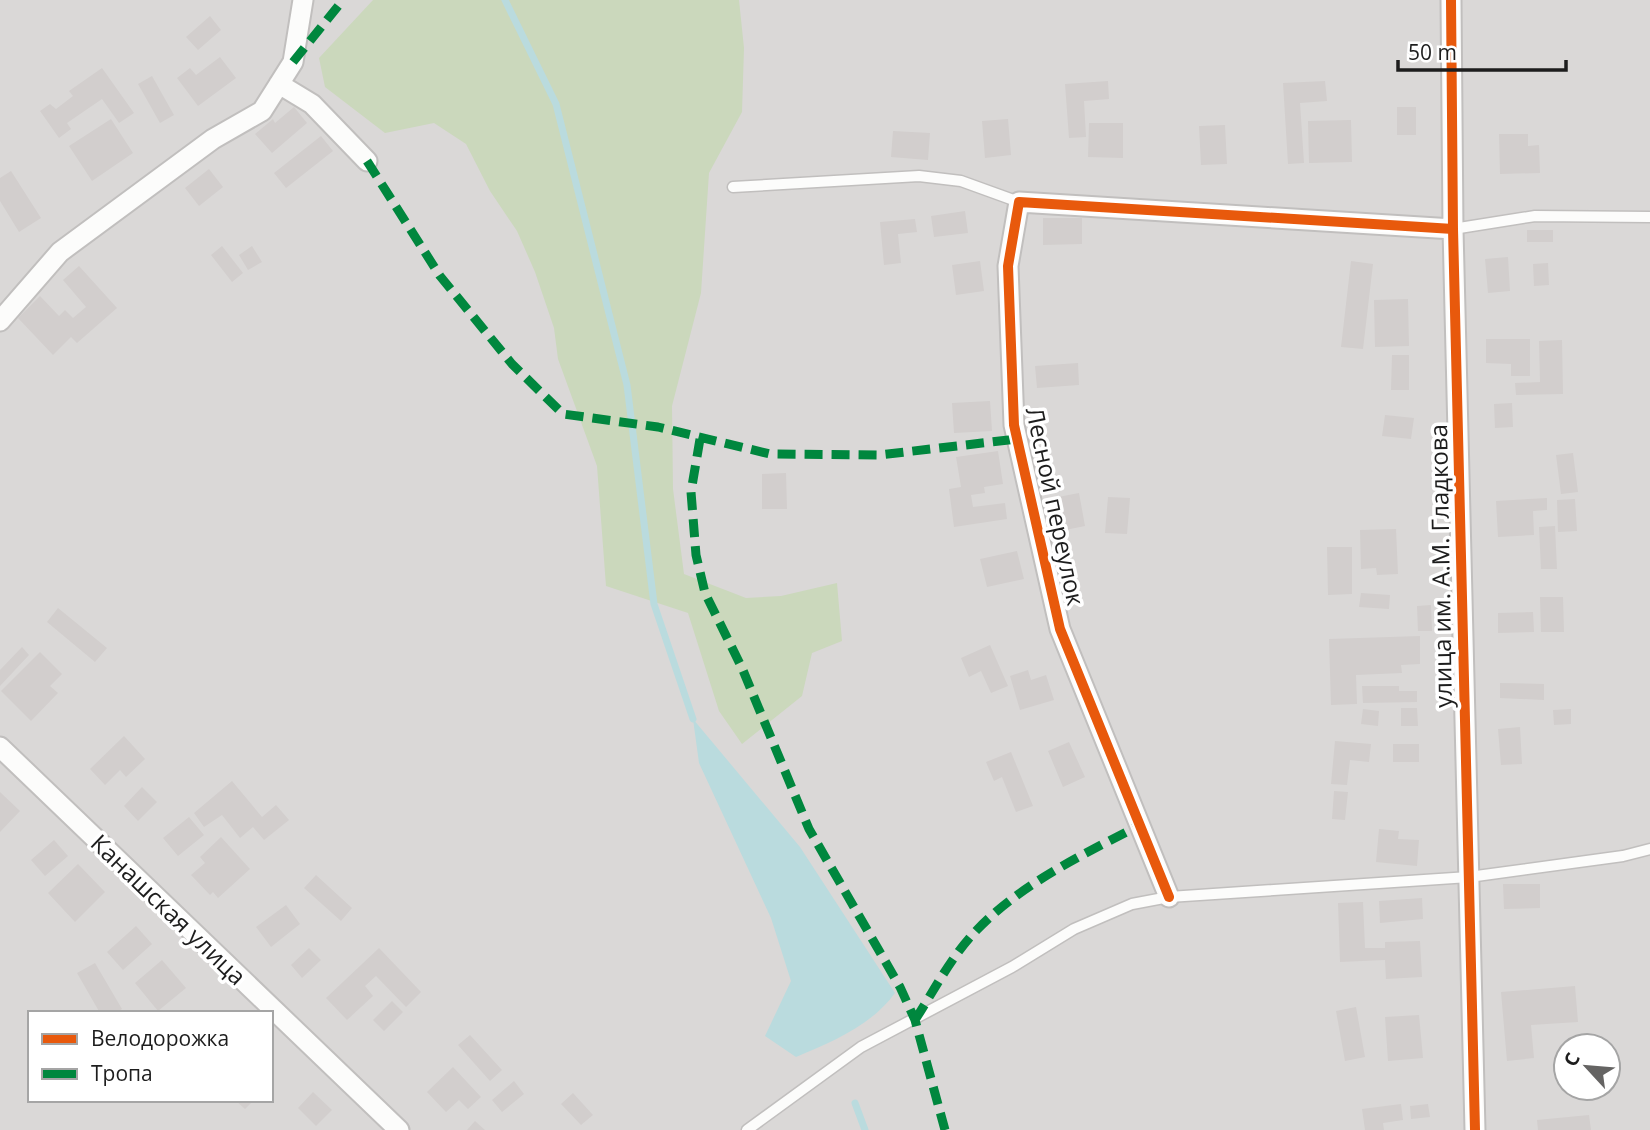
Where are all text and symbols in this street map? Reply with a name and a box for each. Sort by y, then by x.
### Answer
scale bar [1398,28,1566,72]
text: 50 m [1408,38,1457,66]
street label: Лесной переулок [1019,404,1093,609]
street label: улица им. А.М. Гладкова [1421,424,1459,708]
street label: Канашская улица [84,826,254,992]
legend [28,1011,273,1102]
text: Велодорожка [91,1024,229,1052]
north arrow [1552,1032,1622,1102]
text: С [1557,1048,1586,1071]
text: Тропа [91,1059,153,1087]

